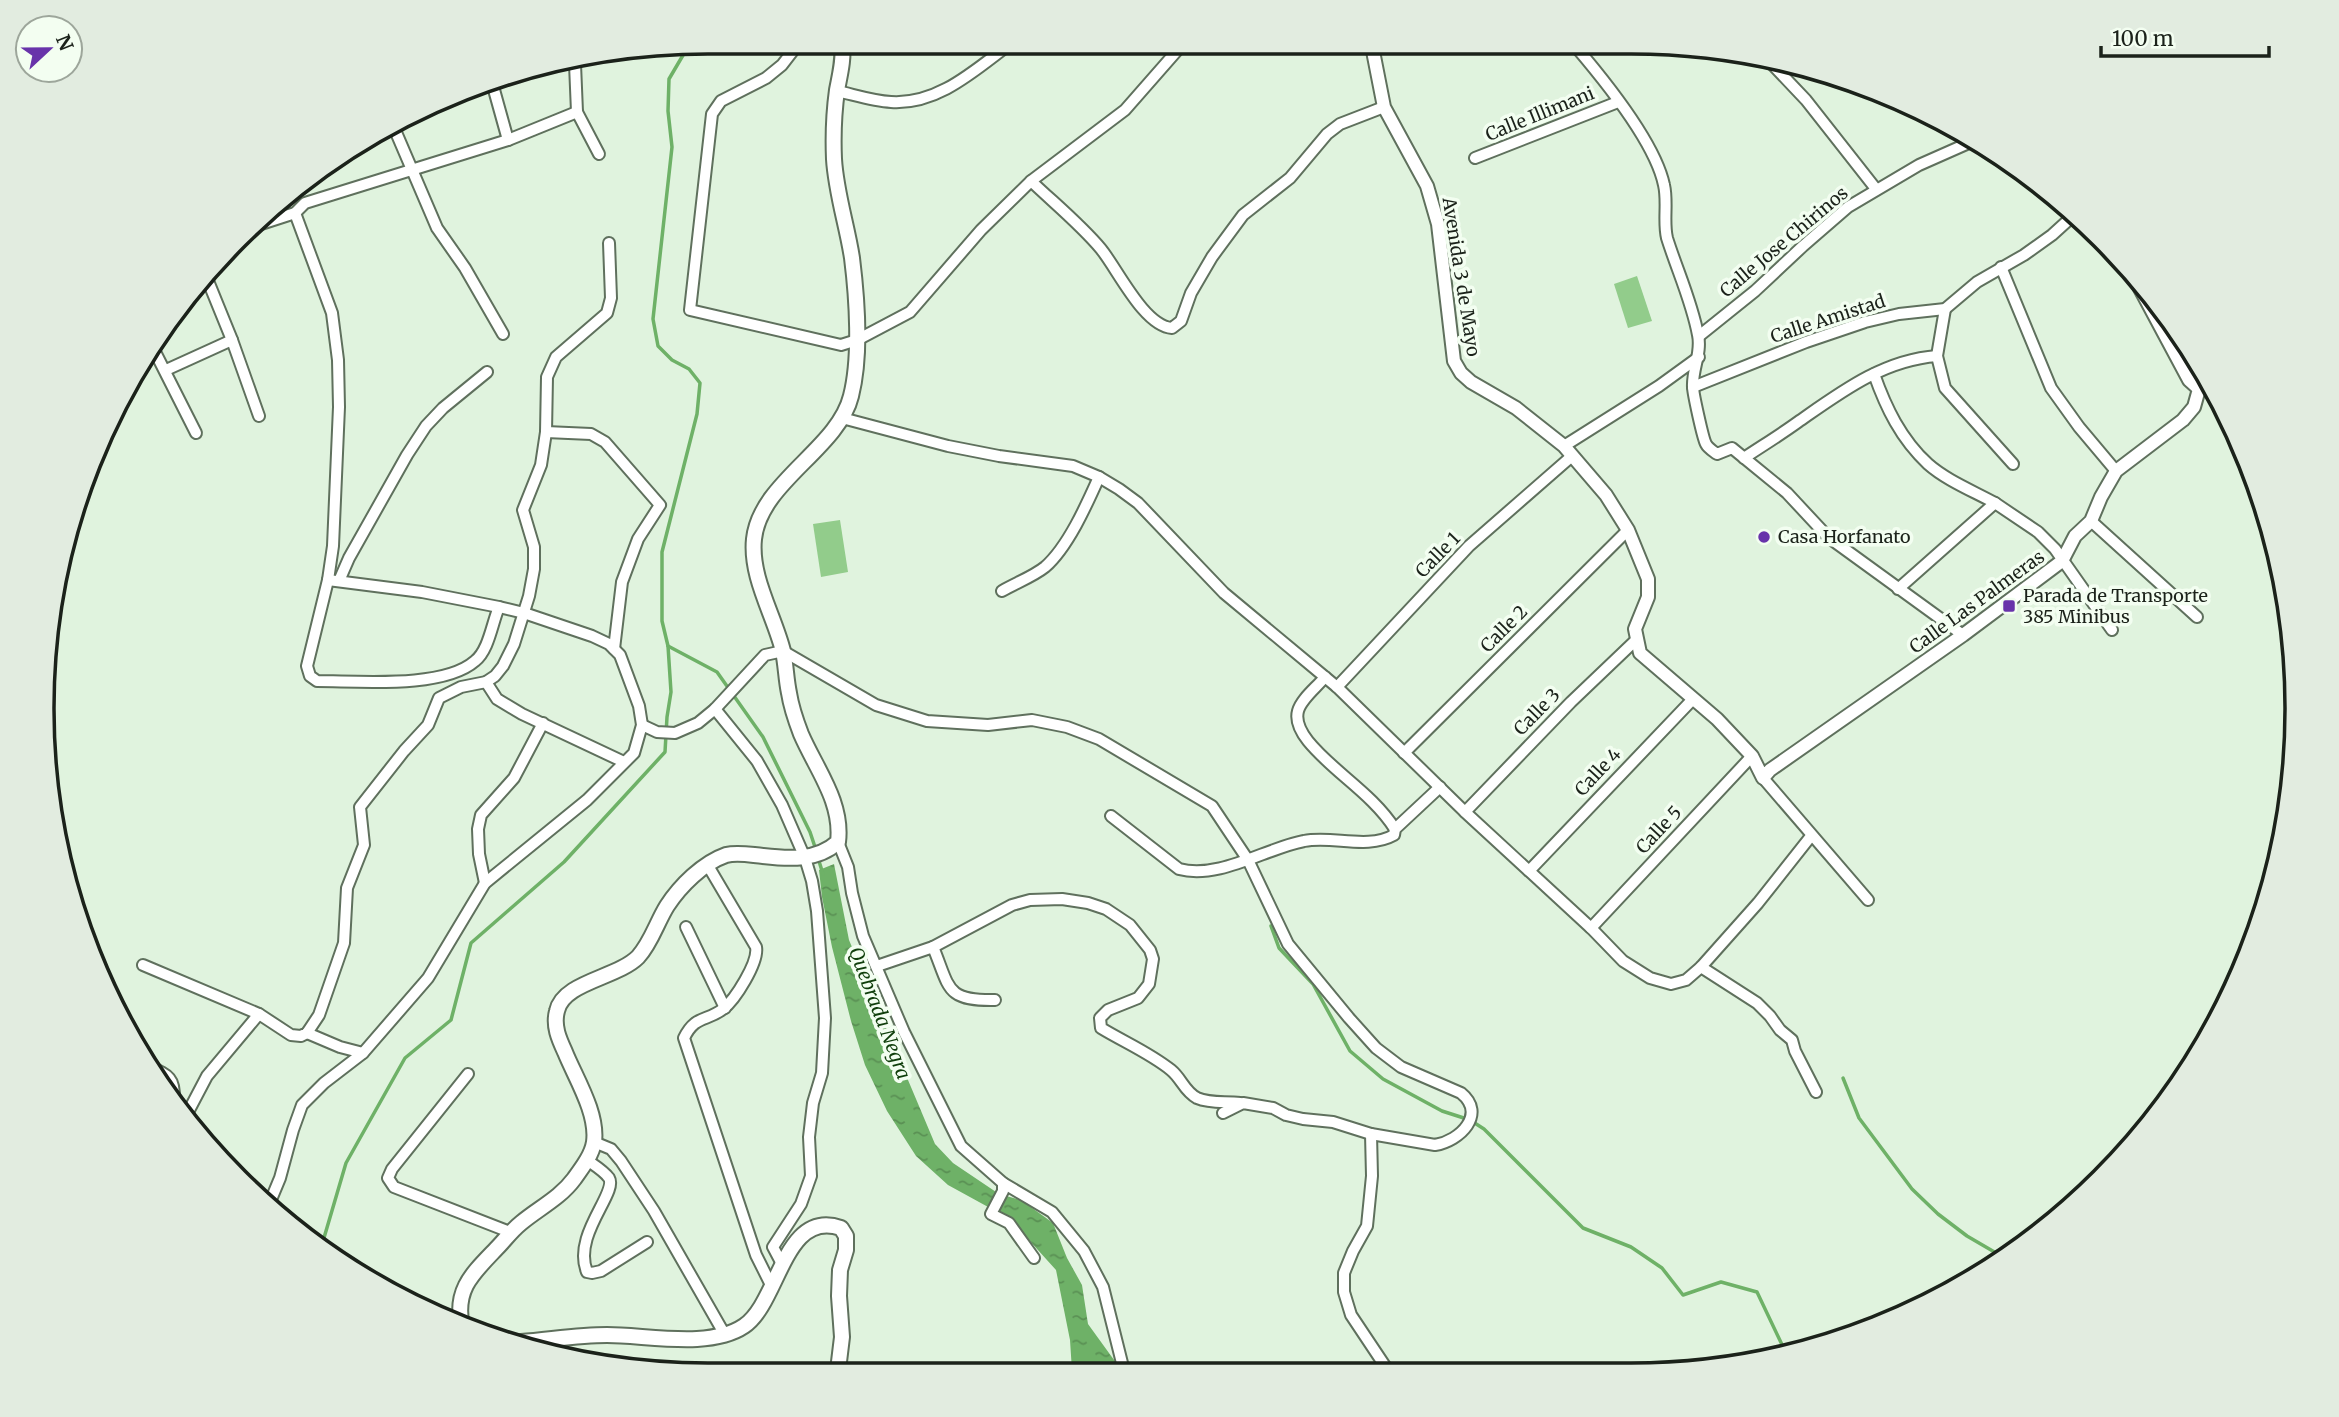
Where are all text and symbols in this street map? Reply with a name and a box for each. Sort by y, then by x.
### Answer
north arrow [14,14,84,84]
scale bar [2101,14,2269,58]
text: 100 m [2112,25,2174,52]
text: N [51,31,79,54]
street label: Calle Illimani [1482,81,1598,146]
street label: Calle Jose Chirinos [1715,181,1853,302]
street label: Avenida 3 de Mayo [1437,195,1485,358]
street label: Calle Amistad [1768,289,1888,348]
place label: Casa Horfanato [1778,525,1910,548]
street label: Calle 1 [1410,527,1465,582]
marker: Casa Horfanato [1756,529,1772,545]
street label: Calle Las Palmeras [1905,545,2049,658]
place label: Parada de Transporte 385 Minibus [2023,584,2208,628]
marker: Parada de Transporte 385 Minibus [2001,598,2017,614]
street label: Calle 2 [1475,600,1532,657]
street label: Calle 3 [1509,683,1565,740]
street label: Calle 4 [1570,743,1626,801]
street label: Calle 5 [1631,801,1686,858]
water label: Quebrada Negra [844,944,916,1083]

